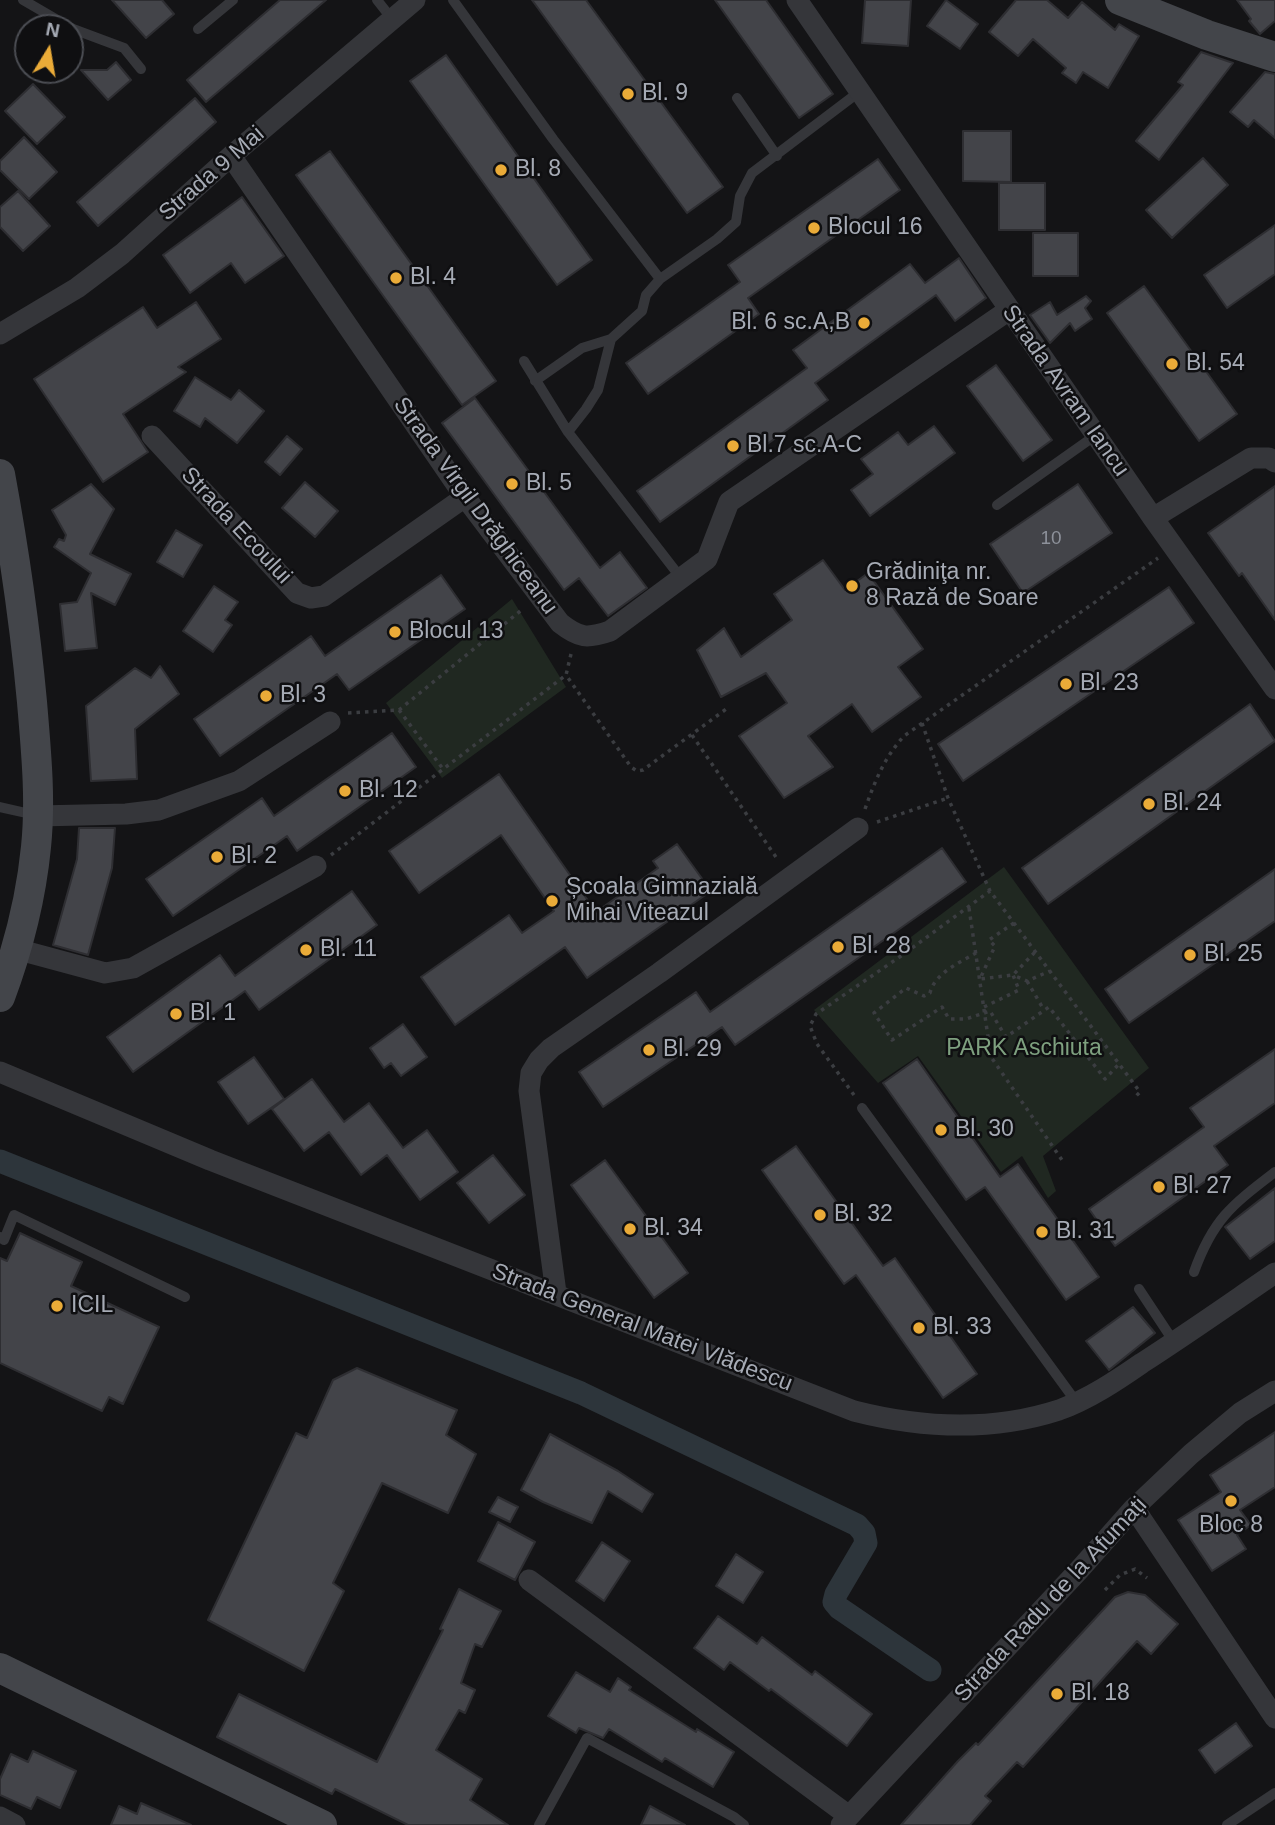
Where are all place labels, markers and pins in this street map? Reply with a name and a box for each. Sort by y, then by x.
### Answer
place label: Bl. 9 [642,80,688,108]
marker: Bl. 9 [620,86,636,102]
place label: Bl. 8 [515,156,561,184]
marker: Bl. 8 [493,162,509,178]
place label: Blocul 16 [828,214,923,242]
marker: Blocul 16 [806,220,822,236]
place label: Bl. 4 [410,264,456,292]
marker: Bl. 4 [388,270,404,286]
place label: Bl. 6 sc.A,B [731,309,850,337]
marker: Bl. 6 sc.A,B [856,315,872,331]
place label: Bl. 54 [1186,350,1245,378]
marker: Bl. 54 [1164,356,1180,372]
place label: Bl.7 sc.A-C [747,432,862,460]
marker: Bl.7 sc.A-C [725,438,741,454]
place label: Bl. 5 [526,470,572,498]
marker: Bl. 5 [504,476,520,492]
place label: Grădiniţa nr. 8 Rază de Soare [866,559,1039,613]
marker: Grădiniţa nr. 8 Rază de Soare [844,578,860,594]
place label: Blocul 13 [409,618,504,646]
marker: Blocul 13 [387,624,403,640]
place label: Bl. 23 [1080,670,1139,698]
marker: Bl. 23 [1058,676,1074,692]
place label: Bl. 3 [280,682,326,710]
marker: Bl. 3 [258,688,274,704]
place label: Bl. 12 [359,777,418,805]
marker: Bl. 12 [337,783,353,799]
place label: Bl. 24 [1163,790,1222,818]
marker: Bl. 24 [1141,796,1157,812]
place label: Bl. 2 [231,843,277,871]
marker: Bl. 2 [209,849,225,865]
place label: Școala Gimnazială Mihai Viteazul [566,874,758,928]
marker: Școala Gimnazială Mihai Viteazul [544,893,560,909]
place label: Bl. 28 [852,933,911,961]
place label: Bl. 11 [320,936,377,964]
marker: Bl. 28 [830,939,846,955]
place label: Bl. 25 [1204,941,1263,969]
marker: Bl. 11 [298,942,314,958]
marker: Bl. 25 [1182,947,1198,963]
place label: Bl. 1 [190,1000,236,1028]
marker: Bl. 1 [168,1006,184,1022]
place label: Bl. 29 [663,1036,722,1064]
marker: Bl. 29 [641,1042,657,1058]
place label: Bl. 30 [955,1116,1014,1144]
marker: Bl. 30 [933,1122,949,1138]
place label: Bl. 27 [1173,1173,1232,1201]
marker: Bl. 27 [1151,1179,1167,1195]
place label: Bl. 32 [834,1201,893,1229]
marker: Bl. 32 [812,1207,828,1223]
place label: Bl. 34 [644,1215,703,1243]
place label: Bl. 31 [1056,1218,1115,1246]
marker: Bl. 34 [622,1221,638,1237]
marker: Bl. 31 [1034,1224,1050,1240]
place label: ICIL [71,1292,113,1320]
marker: ICIL [49,1298,65,1314]
place label: Bl. 33 [933,1314,992,1342]
marker: Bl. 33 [911,1320,927,1336]
marker: Bloc 8 [1223,1493,1239,1509]
place label: Bloc 8 [1199,1512,1263,1540]
place label: Bl. 18 [1071,1680,1130,1708]
marker: Bl. 18 [1049,1686,1065,1702]

